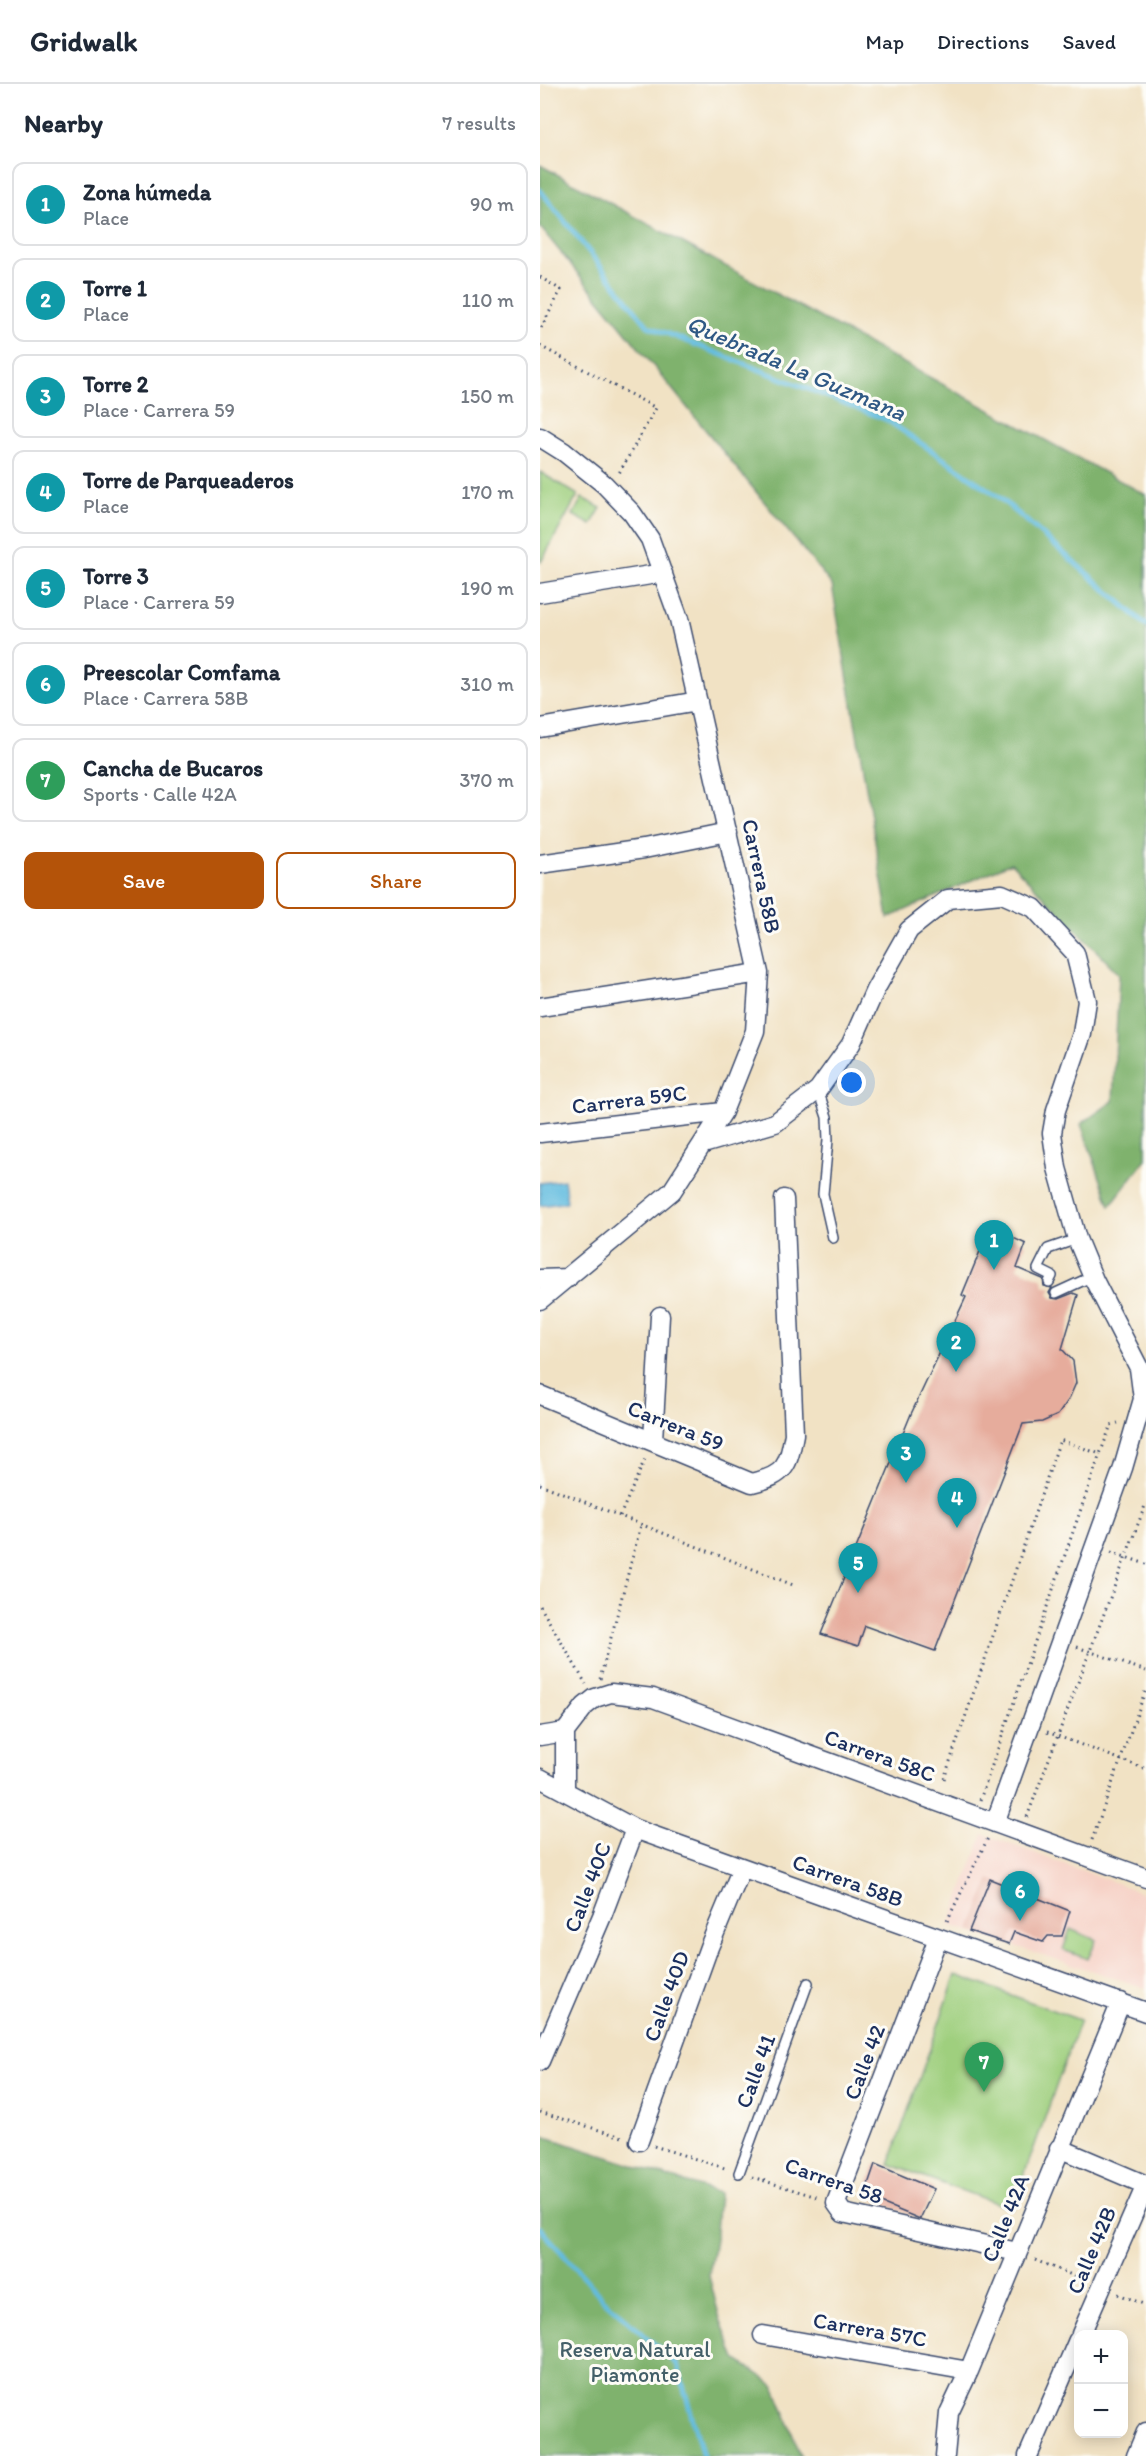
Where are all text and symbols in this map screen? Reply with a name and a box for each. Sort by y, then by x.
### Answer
text: Gridwalk [30,24,138,58]
text: Map [866,29,904,54]
text: Directions [937,29,1029,54]
text: Saved [1062,29,1116,54]
text: Nearby [24,107,103,139]
text: 7 results [442,111,516,135]
text: Zona húmeda [83,179,211,206]
text: 1 [41,192,50,216]
text: 90 m [470,192,514,216]
text: Place [83,206,129,230]
text: Torre 1 [83,275,147,302]
text: 2 [40,288,51,312]
text: 110 m [462,288,514,312]
text: Place [83,302,129,326]
water label: Quebrada La Guzmana [683,308,911,427]
text: Torre 2 [83,371,148,398]
text: 3 [40,384,51,408]
text: 150 m [461,384,514,408]
text: Place · Carrera 59 [83,398,235,422]
text: Torre de Parqueaderos [83,467,294,494]
text: 4 [39,480,52,504]
text: 170 m [461,480,514,504]
text: Place [83,494,129,518]
text: Torre 3 [83,563,149,590]
text: 5 [40,576,51,600]
text: 190 m [461,576,514,600]
text: Place · Carrera 59 [83,590,235,614]
text: Preescolar Comfama [83,659,280,686]
text: 6 [40,672,51,696]
text: 310 m [460,672,514,696]
text: Place · Carrera 58B [83,686,248,710]
text: Cancha de Bucaros [83,755,263,782]
text: 7 [41,768,50,792]
text: 370 m [460,768,514,792]
text: Sports · Calle 42A [83,782,237,806]
street label: Carrera 58B [736,817,787,936]
button: Save [24,852,264,909]
button: Share [276,852,516,909]
your location [837,1068,866,1097]
street label: Carrera 59C [570,1079,688,1120]
pin: 1 [974,1220,1014,1270]
pin: 2 [936,1322,976,1372]
street label: Carrera 59 [624,1394,728,1457]
pin: 3 [886,1434,926,1483]
pin: 4 [938,1478,976,1528]
pin: 5 [838,1544,878,1593]
street label: Carrera 58C [821,1723,939,1788]
street label: Calle 40C [558,1838,617,1936]
street label: Carrera 58B [789,1848,907,1913]
pin: 6 [1000,1872,1040,1921]
street label: Calle 40D [638,1947,695,2045]
street label: Calle 42 [838,2020,891,2104]
street label: Calle 41 [730,2030,781,2112]
pin: 7 [964,2042,1004,2092]
street label: Carrera 58 [781,2151,886,2210]
street label: Calle 42A [976,2170,1035,2266]
street label: Calle 42B [1061,2202,1122,2298]
street label: Carrera 57C [811,2306,929,2353]
map controls [1074,2330,1128,2438]
button: + [1074,2330,1128,2384]
park label: Reserva Natural Piamonte [559,2336,711,2388]
button: − [1074,2384,1128,2438]

